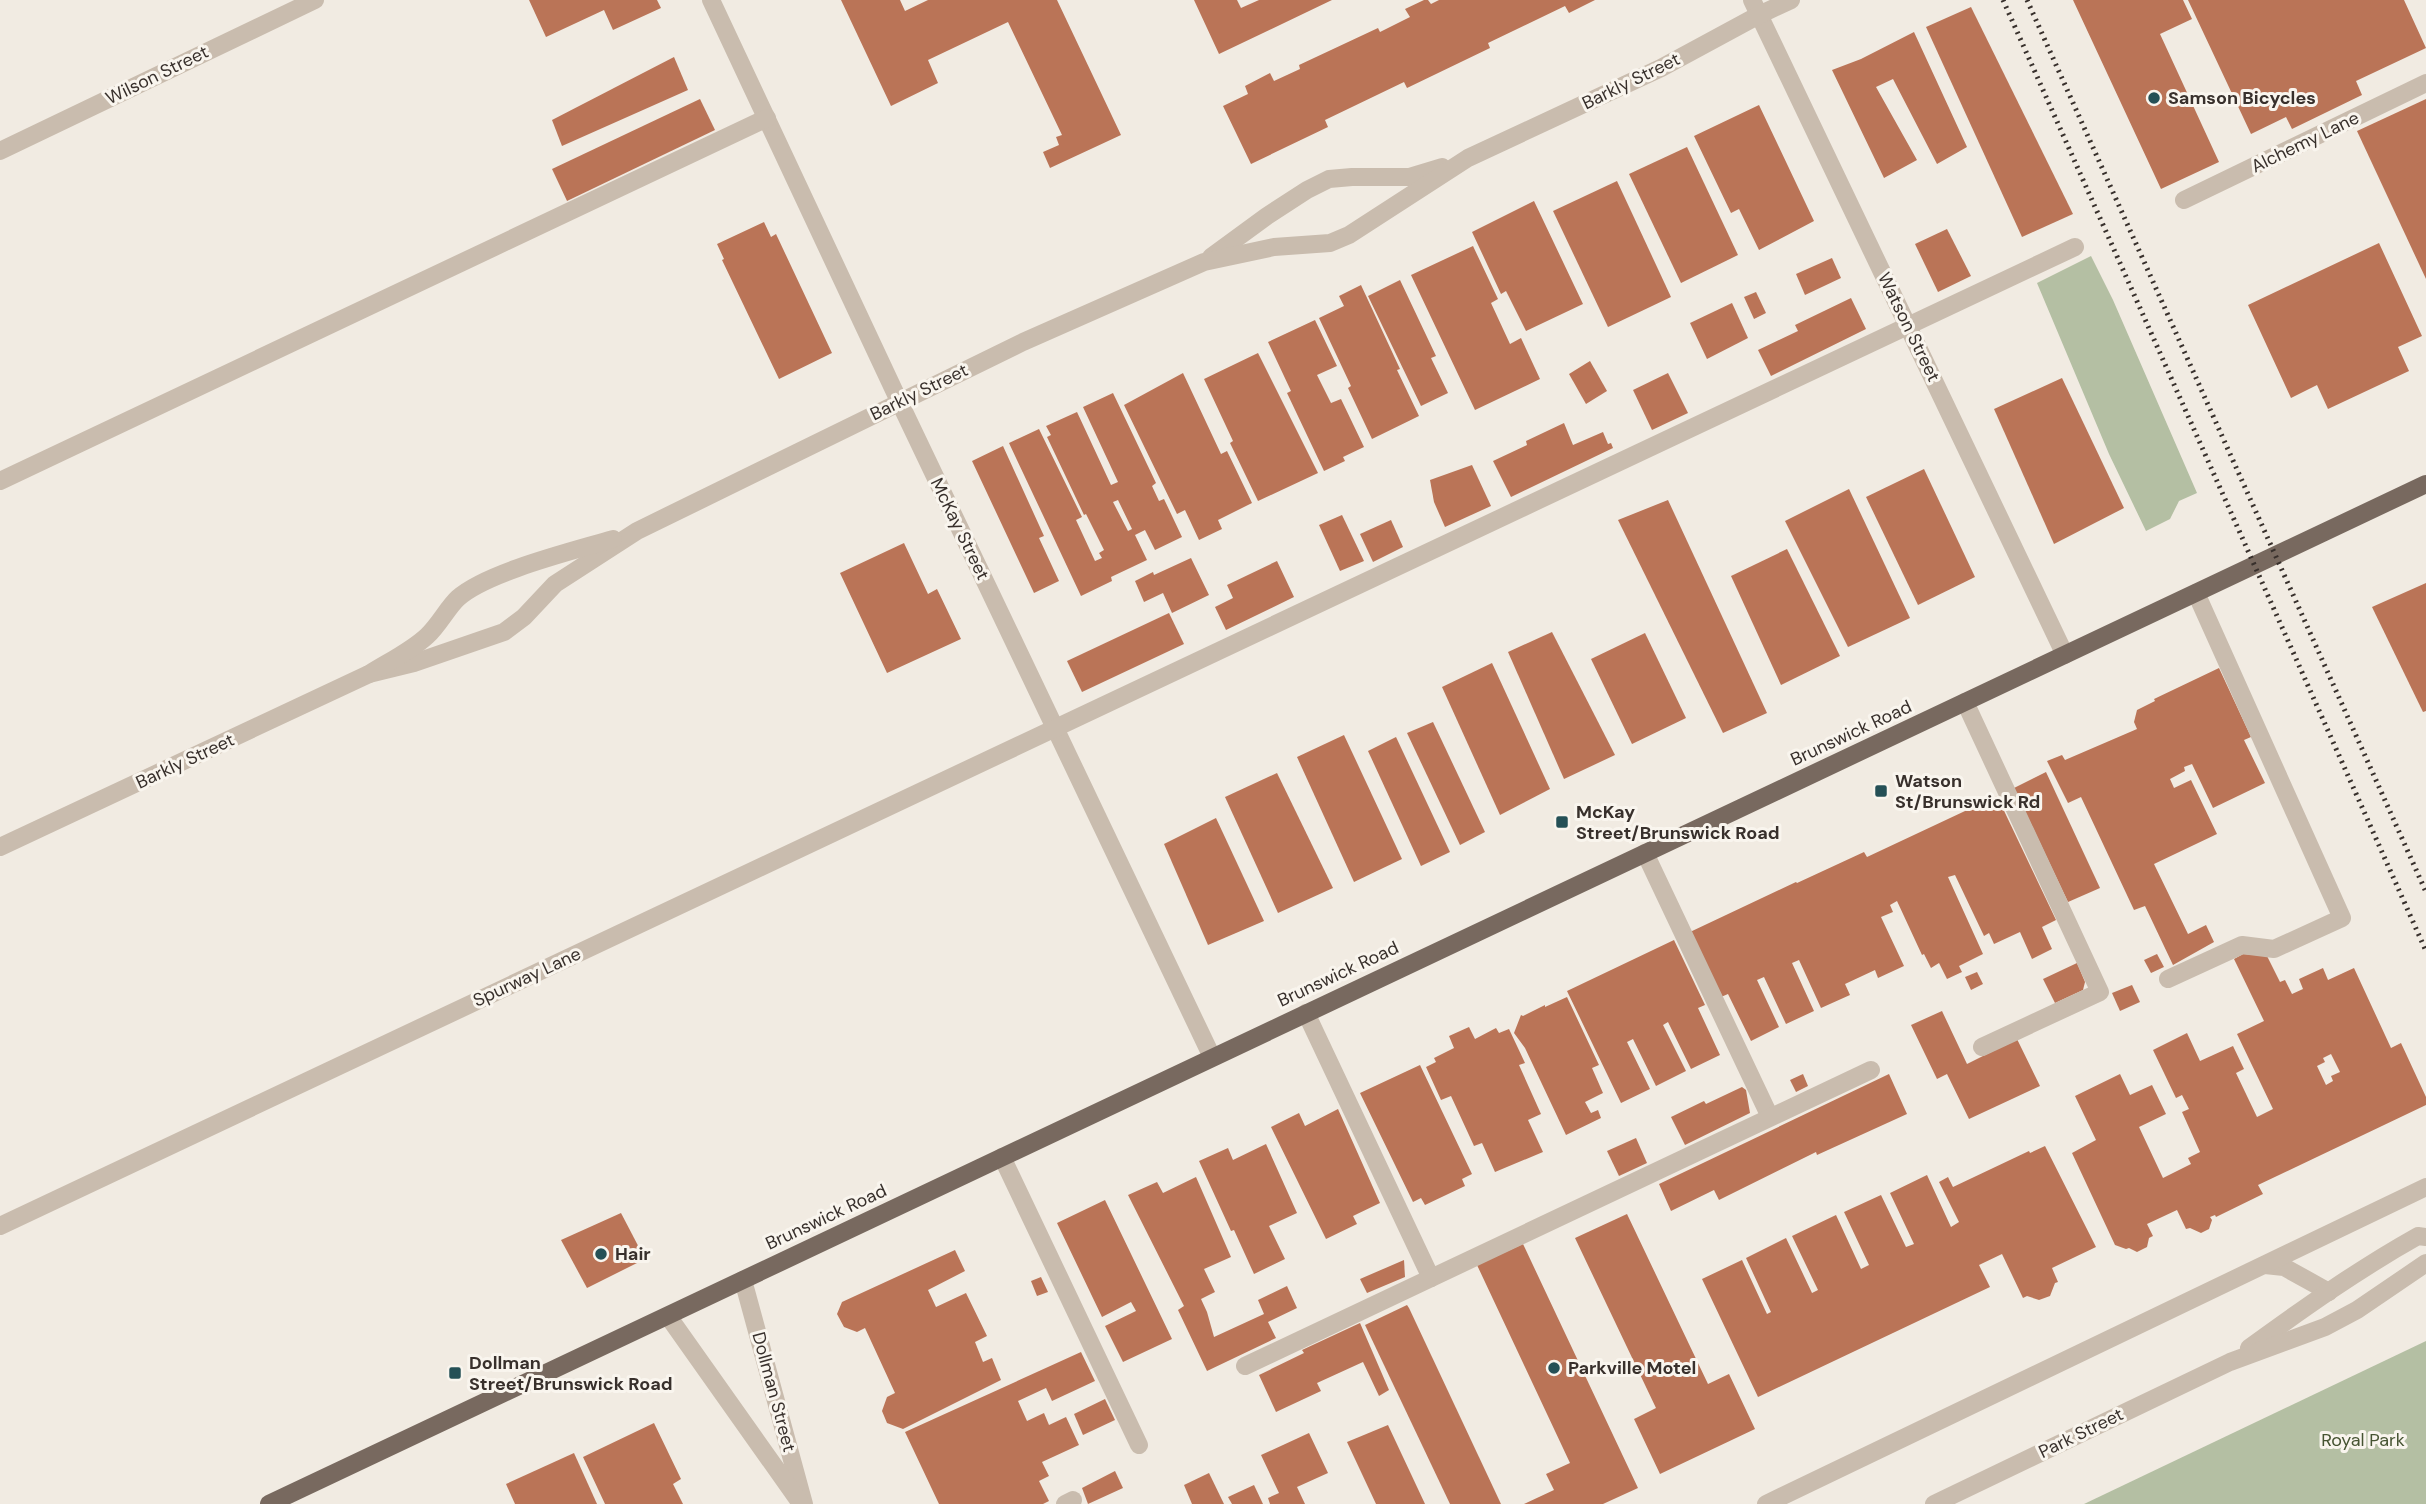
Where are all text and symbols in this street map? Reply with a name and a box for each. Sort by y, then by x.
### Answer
street label: Wilson Street [102,40,212,110]
street label: Barkly Street [1578,47,1684,115]
place label: Samson Bicycles [2168,86,2316,110]
marker: Samson Bicycles [2146,90,2162,106]
street label: Alchemy Lane [2247,106,2363,178]
street label: Watson Street [1872,268,1946,386]
street label: Barkly Street [866,358,972,426]
street label: McKay Street [925,474,995,584]
street label: Brunswick Road [1787,694,1915,772]
street label: Barkly Street [132,728,238,794]
place label: Watson St/Brunswick Rd [1895,769,2040,814]
marker: Watson St/Brunswick Rd [1873,783,1889,799]
place label: McKay Street/Brunswick Road [1576,800,1780,845]
marker: McKay Street/Brunswick Road [1554,814,1570,830]
street label: Brunswick Road [1274,935,1402,1013]
street label: Spurway Lane [469,942,585,1012]
street label: Brunswick Road [762,1178,890,1256]
place label: Hair [615,1242,651,1266]
marker: Hair [593,1246,609,1262]
street label: Dollman Street [746,1329,802,1455]
place label: Dollman Street/Brunswick Road [469,1351,673,1396]
place label: Parkville Motel [1568,1356,1696,1380]
marker: Parkville Motel [1546,1360,1562,1376]
marker: Dollman Street/Brunswick Road [447,1365,463,1381]
street label: Park Street [2035,1402,2127,1464]
park label: Royal Park [2321,1428,2405,1452]

